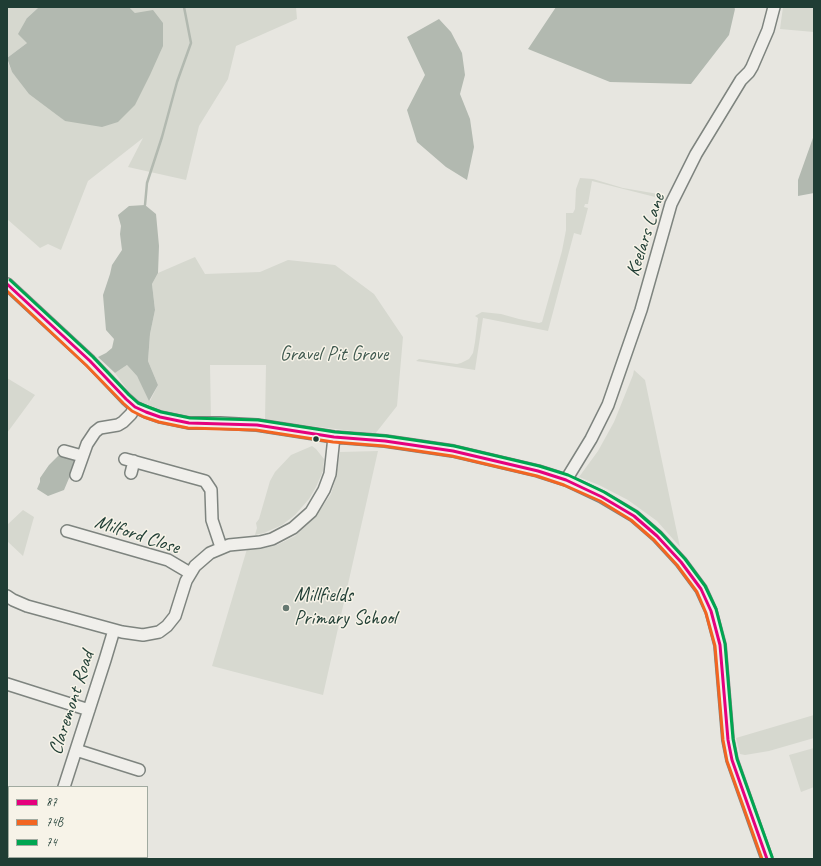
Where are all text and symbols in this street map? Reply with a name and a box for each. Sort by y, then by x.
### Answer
street label: Keelars Lane [621,191,671,279]
park label: Gravel Pit Grove [280,343,388,367]
unlabelled marker [311,434,321,444]
street label: Milford Close [92,510,182,560]
place label: Millfields Primary School [294,584,396,631]
marker: Millfields Primary School [281,603,291,613]
street label: Claremont Road [44,648,100,758]
legend [8,786,148,858]
text: 87 [46,794,57,810]
text: 74B [46,814,63,830]
text: 74 [46,834,57,850]

